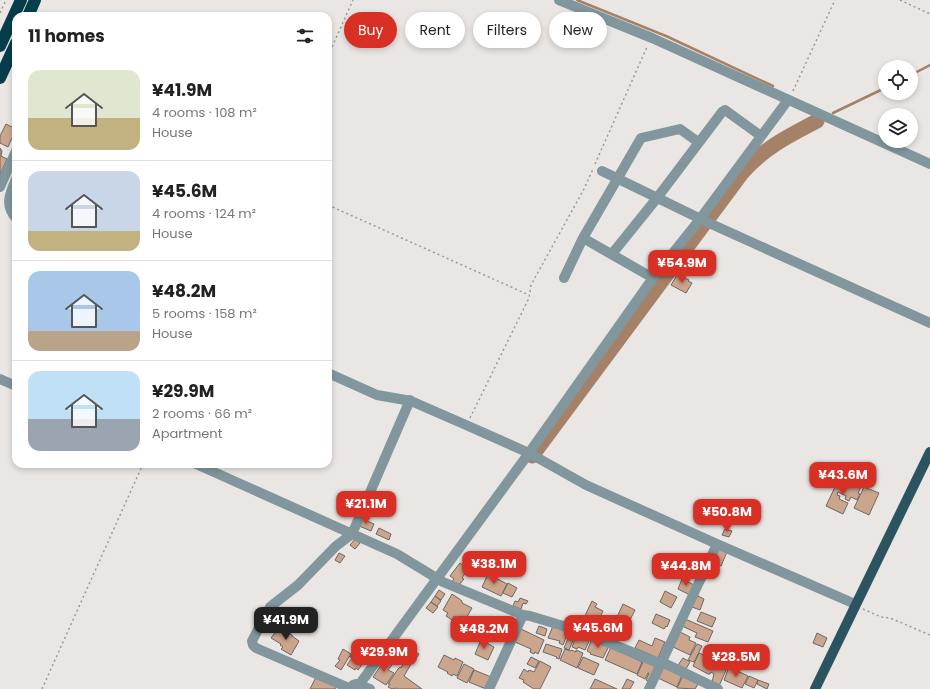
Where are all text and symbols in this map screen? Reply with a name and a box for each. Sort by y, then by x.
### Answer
chip: Buy [344,12,397,48]
chip: Rent [405,12,465,48]
chip: Filters [473,12,541,48]
chip: New [549,12,607,48]
text: 11 homes [28,24,105,48]
icon: filters [294,25,316,47]
map controls [878,60,918,148]
button: locate [878,60,918,100]
text: ¥41.9M [152,78,212,102]
icon: home [60,86,108,134]
text: 4 rooms · 108 m² [152,103,257,122]
button: layers [878,108,918,148]
text: House [152,123,192,142]
text: ¥45.6M [152,179,217,203]
icon: home [60,187,108,235]
text: 4 rooms · 124 m² [152,204,256,223]
text: House [152,224,192,243]
pin: ¥54.9M [649,250,715,284]
text: ¥54.9M [657,253,707,272]
text: ¥48.2M [152,279,216,303]
icon: home [60,287,108,335]
text: 5 rooms · 158 m² [152,304,257,323]
text: House [152,324,192,343]
text: ¥29.9M [152,379,214,403]
icon: home [60,387,108,435]
text: 2 rooms · 66 m² [152,404,252,423]
text: Apartment [152,424,222,443]
pin: ¥43.6M [810,462,876,496]
text: ¥43.6M [818,465,868,484]
pin: ¥21.1M [333,491,399,525]
text: ¥21.1M [345,494,387,513]
pin: ¥50.8M [694,499,760,533]
text: ¥50.8M [702,502,752,521]
pin: ¥38.1M [461,551,527,585]
pin: ¥44.8M [653,553,719,587]
text: ¥38.1M [471,554,517,573]
text: ¥44.8M [661,556,711,575]
pin: ¥41.9M [253,607,319,641]
text: ¥41.9M [263,610,309,629]
pin: ¥45.6M [565,615,631,649]
pin: ¥48.2M [451,616,517,650]
text: ¥45.6M [573,618,623,637]
text: ¥48.2M [460,619,508,638]
pin: ¥29.9M [351,639,417,673]
text: ¥29.9M [360,642,408,661]
pin: ¥28.5M [703,644,769,678]
text: ¥28.5M [712,647,760,666]

